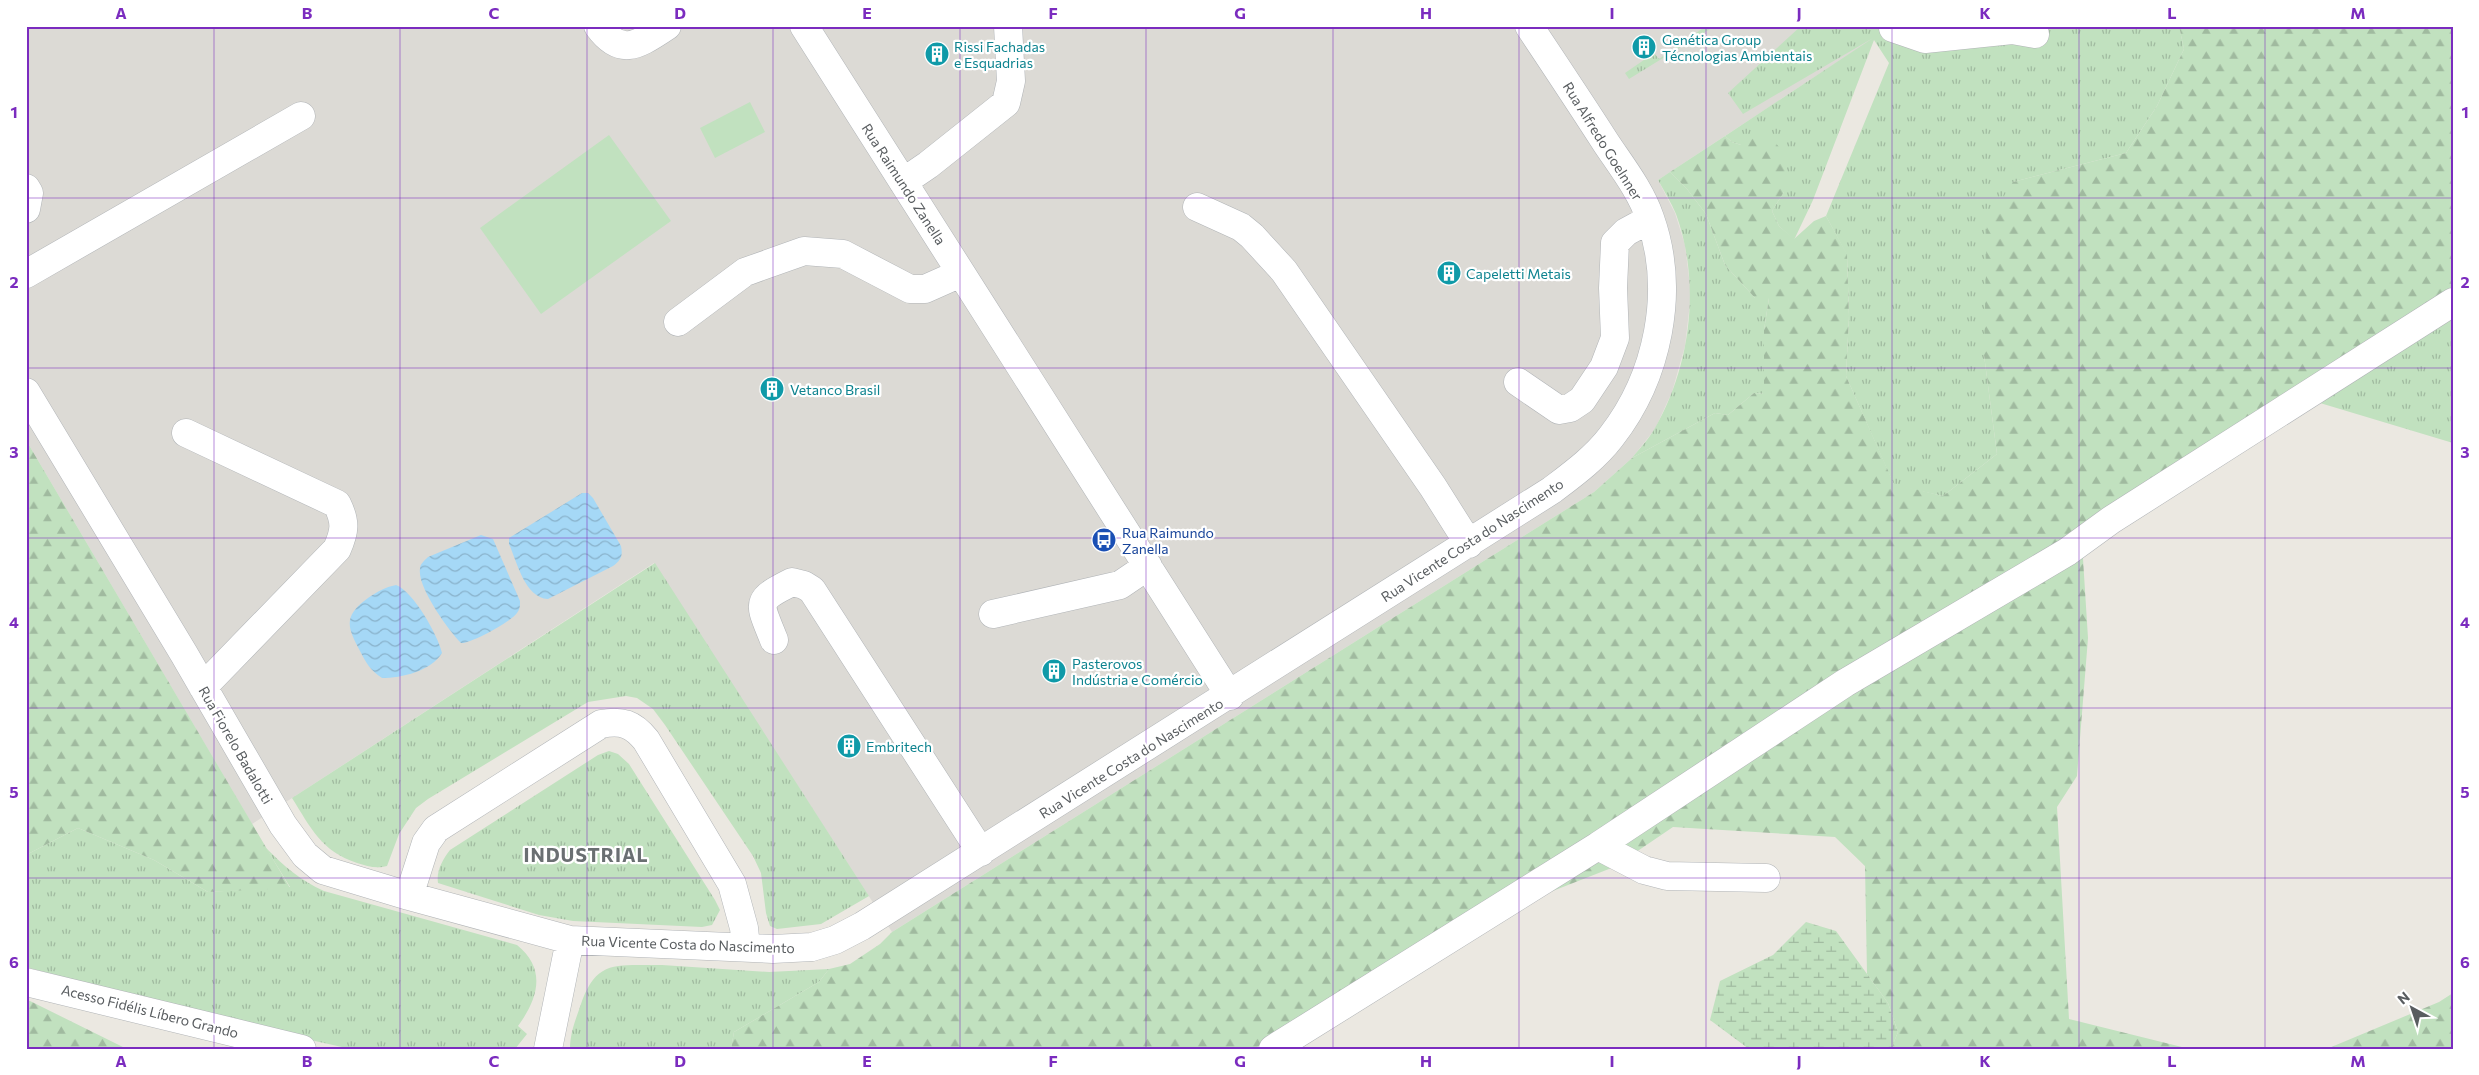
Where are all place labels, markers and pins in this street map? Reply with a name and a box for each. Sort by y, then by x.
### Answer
place label: Genética Group Técnologias Ambientais [1662,31,1812,64]
building icon: Genética Group Técnologias Ambientais [1631,34,1657,60]
place label: Rissi Fachadas e Esquadrias [954,38,1045,71]
building icon: Rissi Fachadas e Esquadrias [924,41,950,67]
building icon: Capeletti Metais [1436,260,1462,286]
place label: Capeletti Metais [1466,265,1571,282]
building icon: Vetanco Brasil [759,376,785,402]
place label: Vetanco Brasil [790,381,880,398]
place label: Rua Raimundo Zanella [1122,524,1214,557]
bus stop icon: Rua Raimundo Zanella [1091,527,1117,553]
place label: Pasterovos Indústria e Comércio [1072,655,1203,688]
building icon: Pasterovos Indústria e Comércio [1041,658,1067,684]
building icon: Embritech [836,733,862,759]
place label: Embritech [866,738,932,755]

